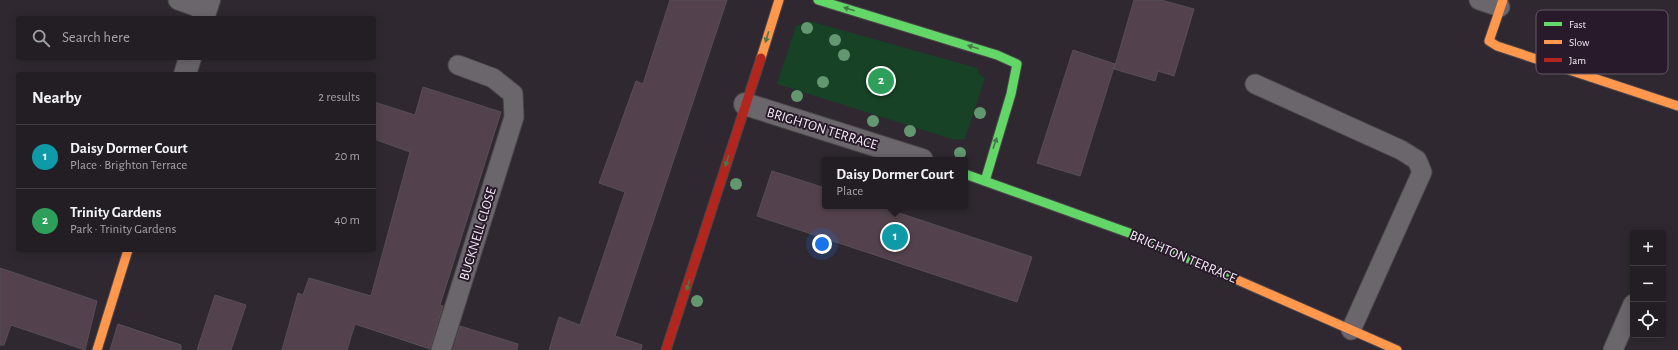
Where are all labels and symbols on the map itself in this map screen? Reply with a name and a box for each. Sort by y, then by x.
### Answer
one-way arrow [843,6,855,12]
legend [1536,10,1668,74]
text: Fast [1569,19,1587,30]
one-way arrow [764,32,770,44]
text: Slow [1569,37,1590,48]
one-way arrow [967,44,979,50]
text: Jam [1569,55,1586,66]
pin: 2 [868,66,894,96]
street label: BRIGHTON TERRACE [765,106,879,153]
one-way arrow [992,137,998,149]
one-way arrow [724,155,730,167]
street label: BUCKNELL CLOSE [457,186,499,282]
pin: 1 [882,222,908,252]
street label: BRIGHTON TERRACE [1127,228,1239,286]
your location [812,234,832,254]
one-way arrow [684,279,690,291]

